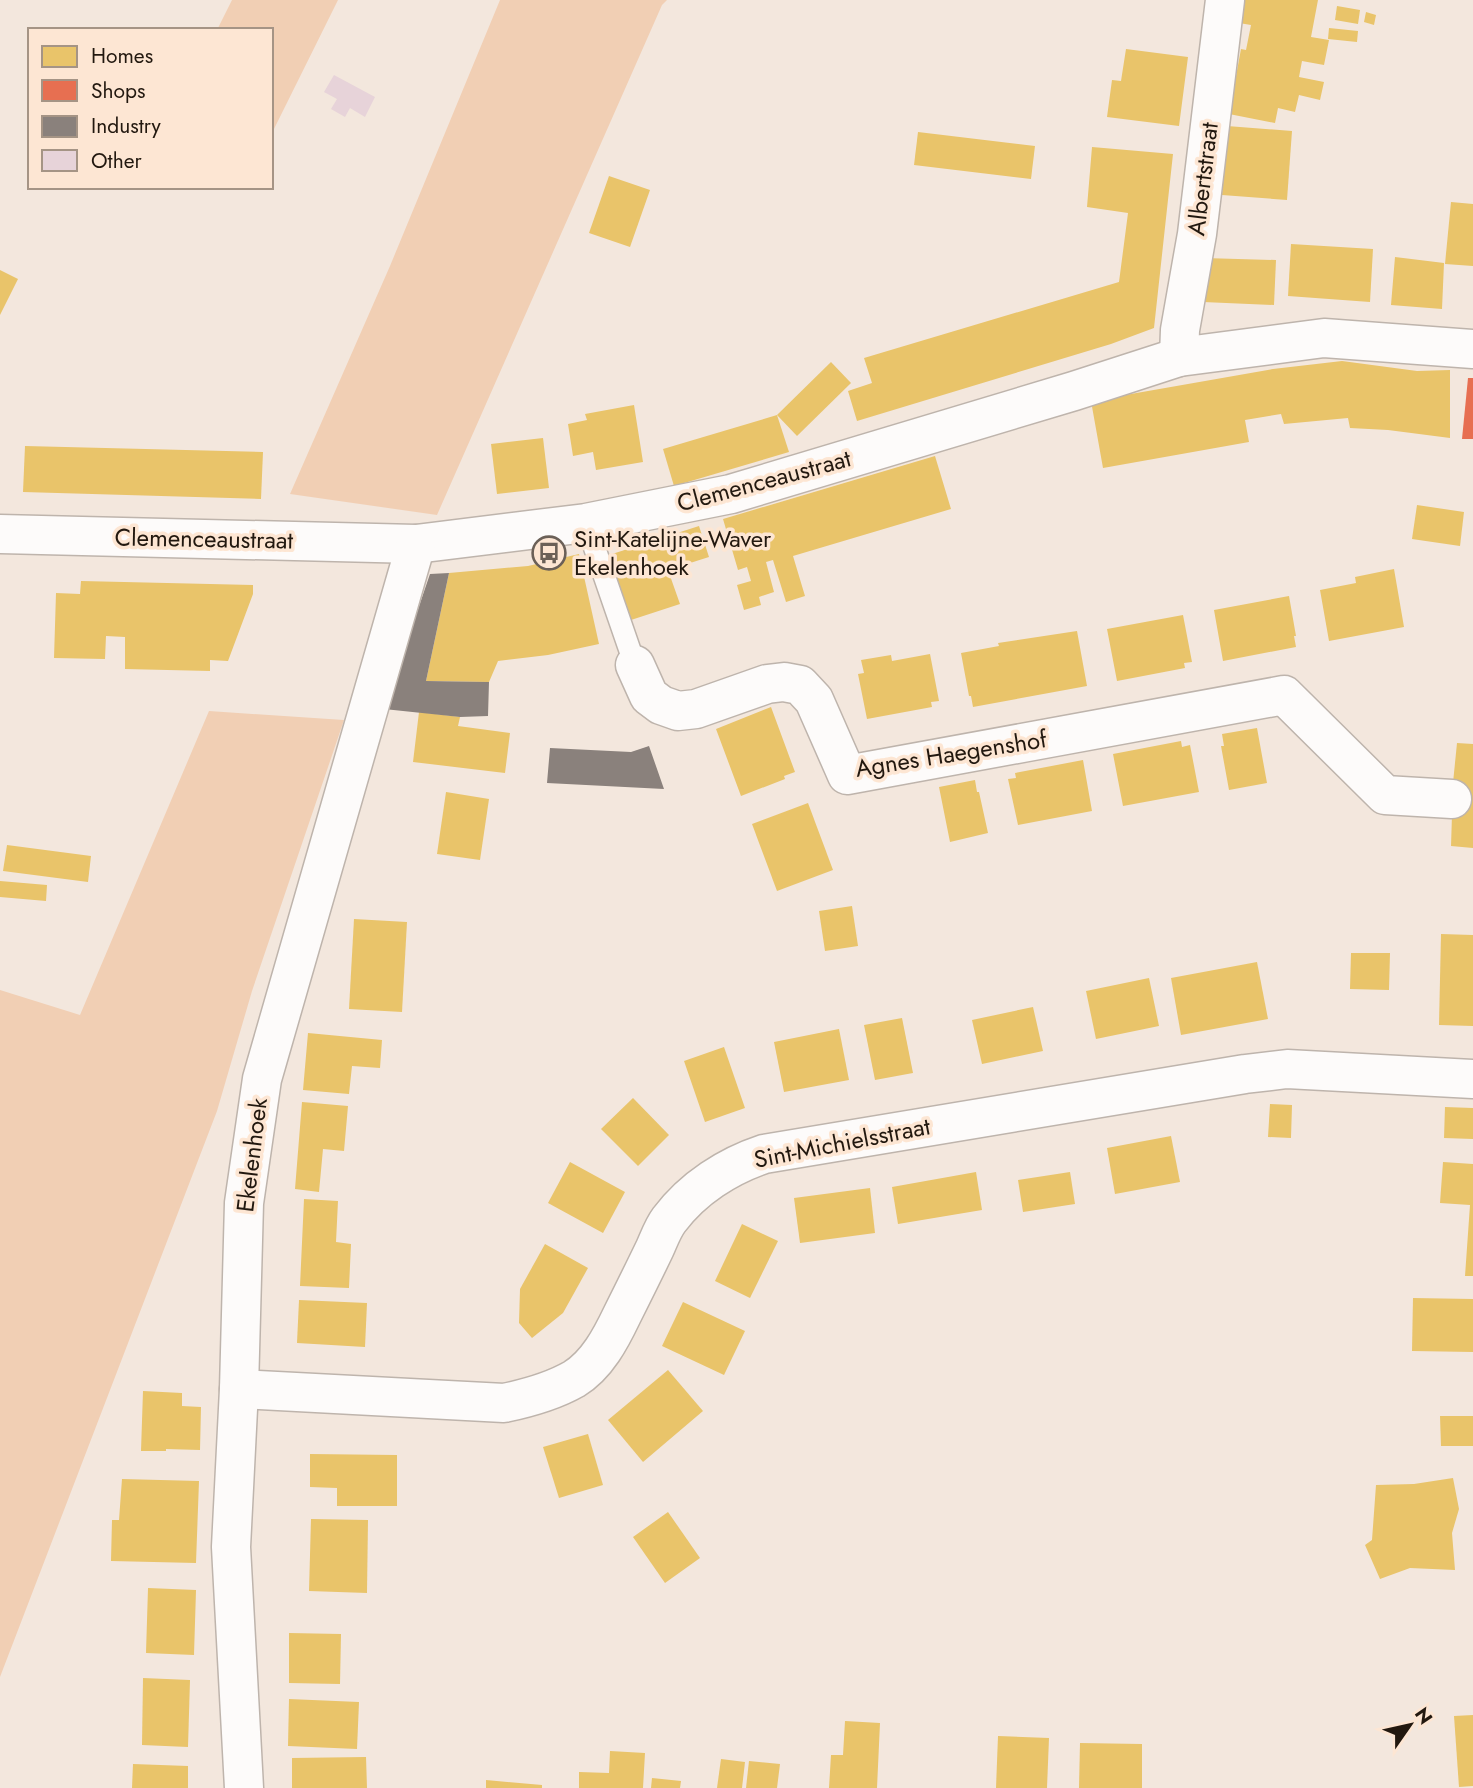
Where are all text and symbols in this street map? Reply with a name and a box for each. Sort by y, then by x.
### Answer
legend [28,28,273,189]
text: Homes [91,41,153,71]
text: Shops [91,76,145,106]
text: Industry [91,111,162,141]
street label: Albertstraat [1178,120,1227,238]
text: Other [91,146,142,176]
street label: Clemenceaustraat [673,440,855,521]
street label: Clemenceaustraat [114,519,294,558]
place label: Sint-Katelijne-Waver Ekelenhoek [574,521,772,584]
bus stop icon: Sint-Katelijne-Waver Ekelenhoek [530,534,568,572]
street label: Agnes Haegenshof [853,721,1050,786]
street label: Ekelenhoek [227,1095,276,1214]
street label: Sint-Michielsstraat [751,1108,933,1177]
north arrow [1375,1690,1445,1760]
text: N [1408,1702,1439,1730]

